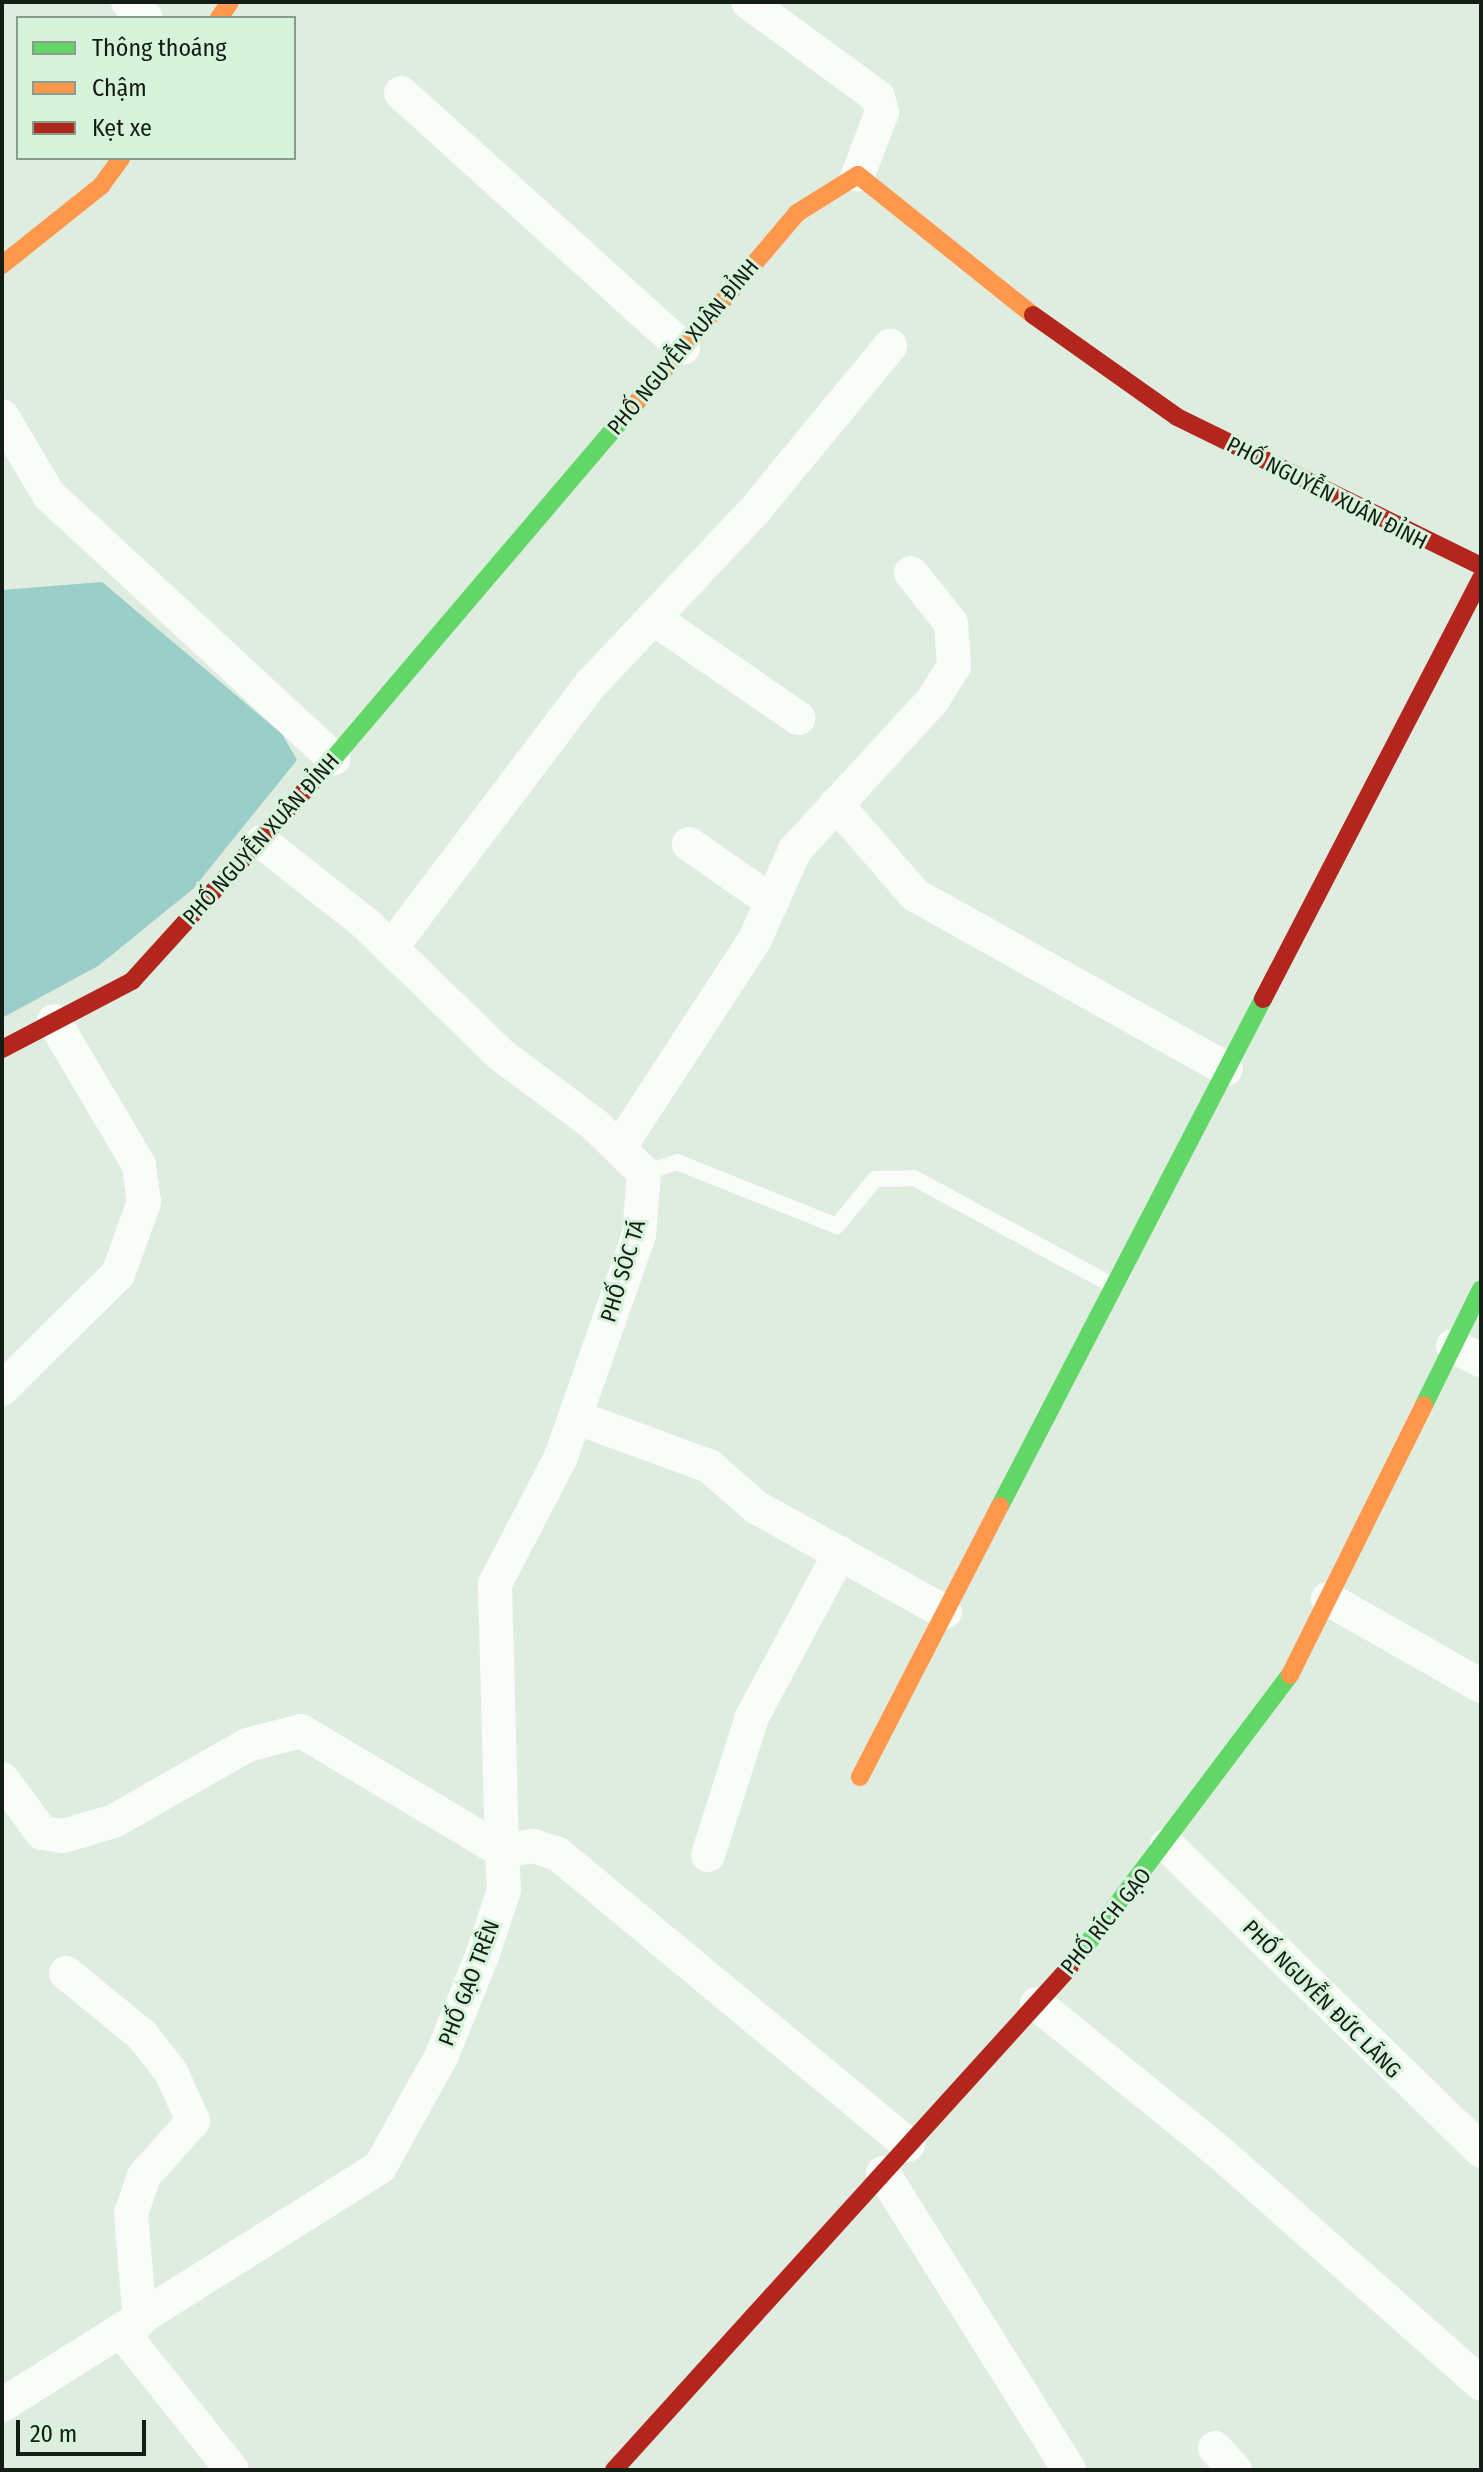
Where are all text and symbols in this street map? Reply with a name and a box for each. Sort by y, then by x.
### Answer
legend [16,16,296,160]
text: Thông thoáng [92,34,227,62]
text: Chậm [92,74,147,102]
text: Kẹt xe [92,114,152,142]
street label: PHỐ NGUYỄN XUÂN ĐỈNH [602,254,764,440]
street label: PHỐ NGUYỄN XUÂN ĐỈNH [1222,431,1432,555]
street label: PHỐ NGUYỄN XUÂN ĐỈNH [177,748,345,930]
street label: PHỐ SÓC TÁ [595,1217,651,1325]
street label: PHỐ RÍCH GẠO [1055,1863,1157,1979]
street label: PHỐ NGUYỄN ĐỨC LÃNG [1237,1914,1407,2084]
street label: PHỐ GẠO TRÊN [433,1916,505,2050]
scale bar [20,2404,150,2454]
text: 20 m [30,2420,77,2448]

